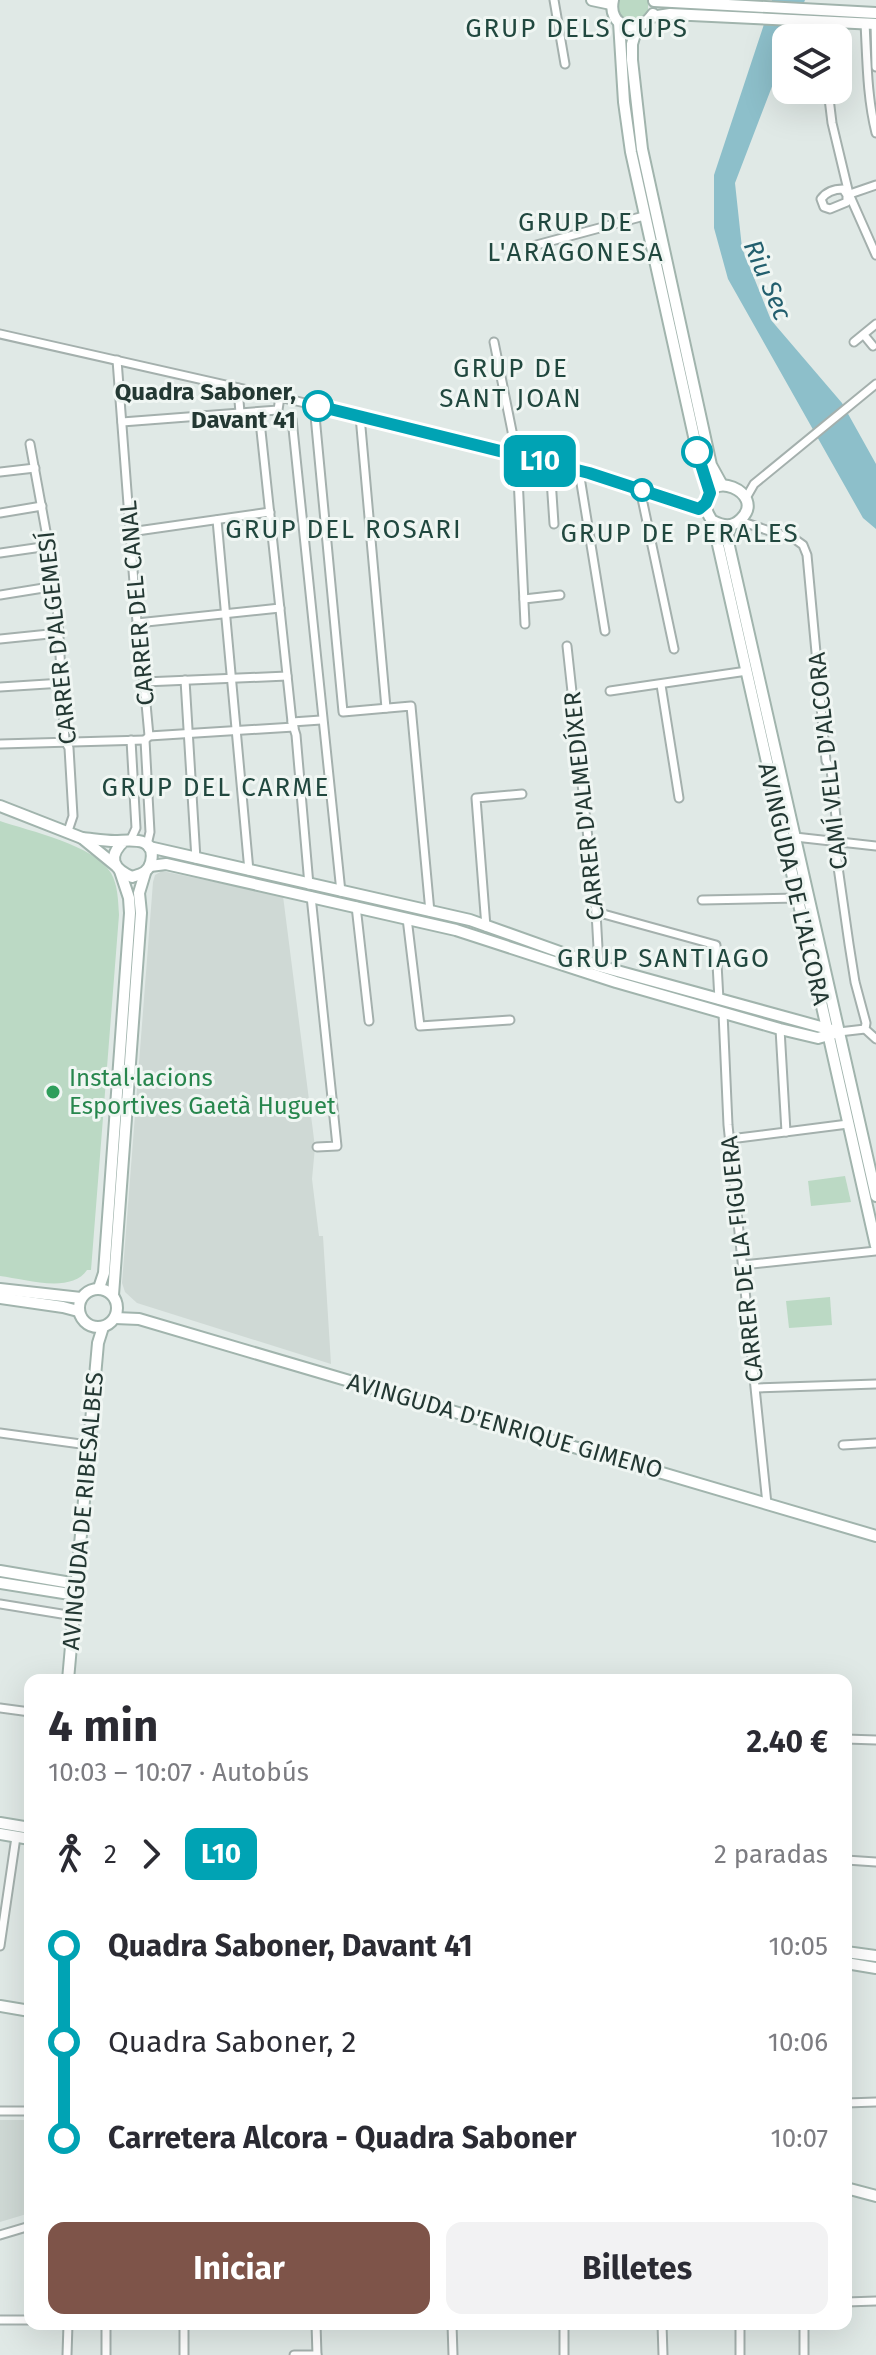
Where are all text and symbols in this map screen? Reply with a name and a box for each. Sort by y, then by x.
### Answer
district label: GRUP DELS CUPS [465,13,689,44]
map controls [772,24,852,104]
button: layers [772,24,852,104]
district label: GRUP DE L'ARAGONESA [487,207,665,268]
water label: Riu Sec [737,235,799,326]
district label: GRUP DE SANT JOAN [439,353,583,414]
place label: Quadra Saboner, Davant 41 [115,378,296,434]
marker: Quadra Saboner, Davant 41 [303,391,333,421]
line badge: L10 [494,435,586,487]
unlabelled marker [682,437,712,467]
text: L10 [520,444,560,477]
unlabelled marker [631,479,653,501]
street label: CARRER DEL CANAL [114,499,160,707]
district label: GRUP DEL ROSARI [225,514,463,545]
district label: GRUP DE PERALES [560,518,800,549]
street label: CARRER D'ALGEMESÍ [31,530,82,746]
street label: CAMÍ VELL D'ALCORA [802,651,853,871]
street label: CARRER D'ALMEDÍXER [557,690,610,922]
street label: AVINGUDA DE L'ALCORA [752,760,836,1008]
district label: GRUP DEL CARME [102,772,330,803]
district label: GRUP SANTIAGO [557,943,771,974]
place label: Instal·lacions Esportives Gaetà Huguet [69,1064,336,1120]
marker: Instal·lacions Esportives Gaetà Huguet [44,1083,62,1101]
street label: CARRER DE LA FIGUERA [715,1134,769,1384]
street label: AVINGUDA D'ENRIQUE GIMENO [344,1368,666,1484]
street label: AVINGUDA DE RIBESALBES [57,1371,109,1651]
text: 4 min [48,1700,158,1753]
text: 2.40 € [747,1724,828,1760]
text: 10:03 – 10:07 · Autobús [48,1757,309,1788]
icon: walk [48,1832,92,1876]
icon: forward [129,1832,173,1876]
text: L10 [201,1837,241,1870]
text: 2 [104,1839,117,1870]
text: 2 paradas [714,1839,828,1870]
text: Quadra Saboner, Davant 41 [108,1928,473,1964]
text: 10:05 [768,1931,828,1962]
text: Quadra Saboner, 2 [108,2024,356,2060]
text: 10:06 [768,2027,828,2058]
text: Carretera Alcora - Quadra Saboner [108,2120,577,2156]
text: 10:07 [770,2123,828,2154]
button: Iniciar [48,2222,430,2314]
button: Billetes [446,2222,828,2314]

